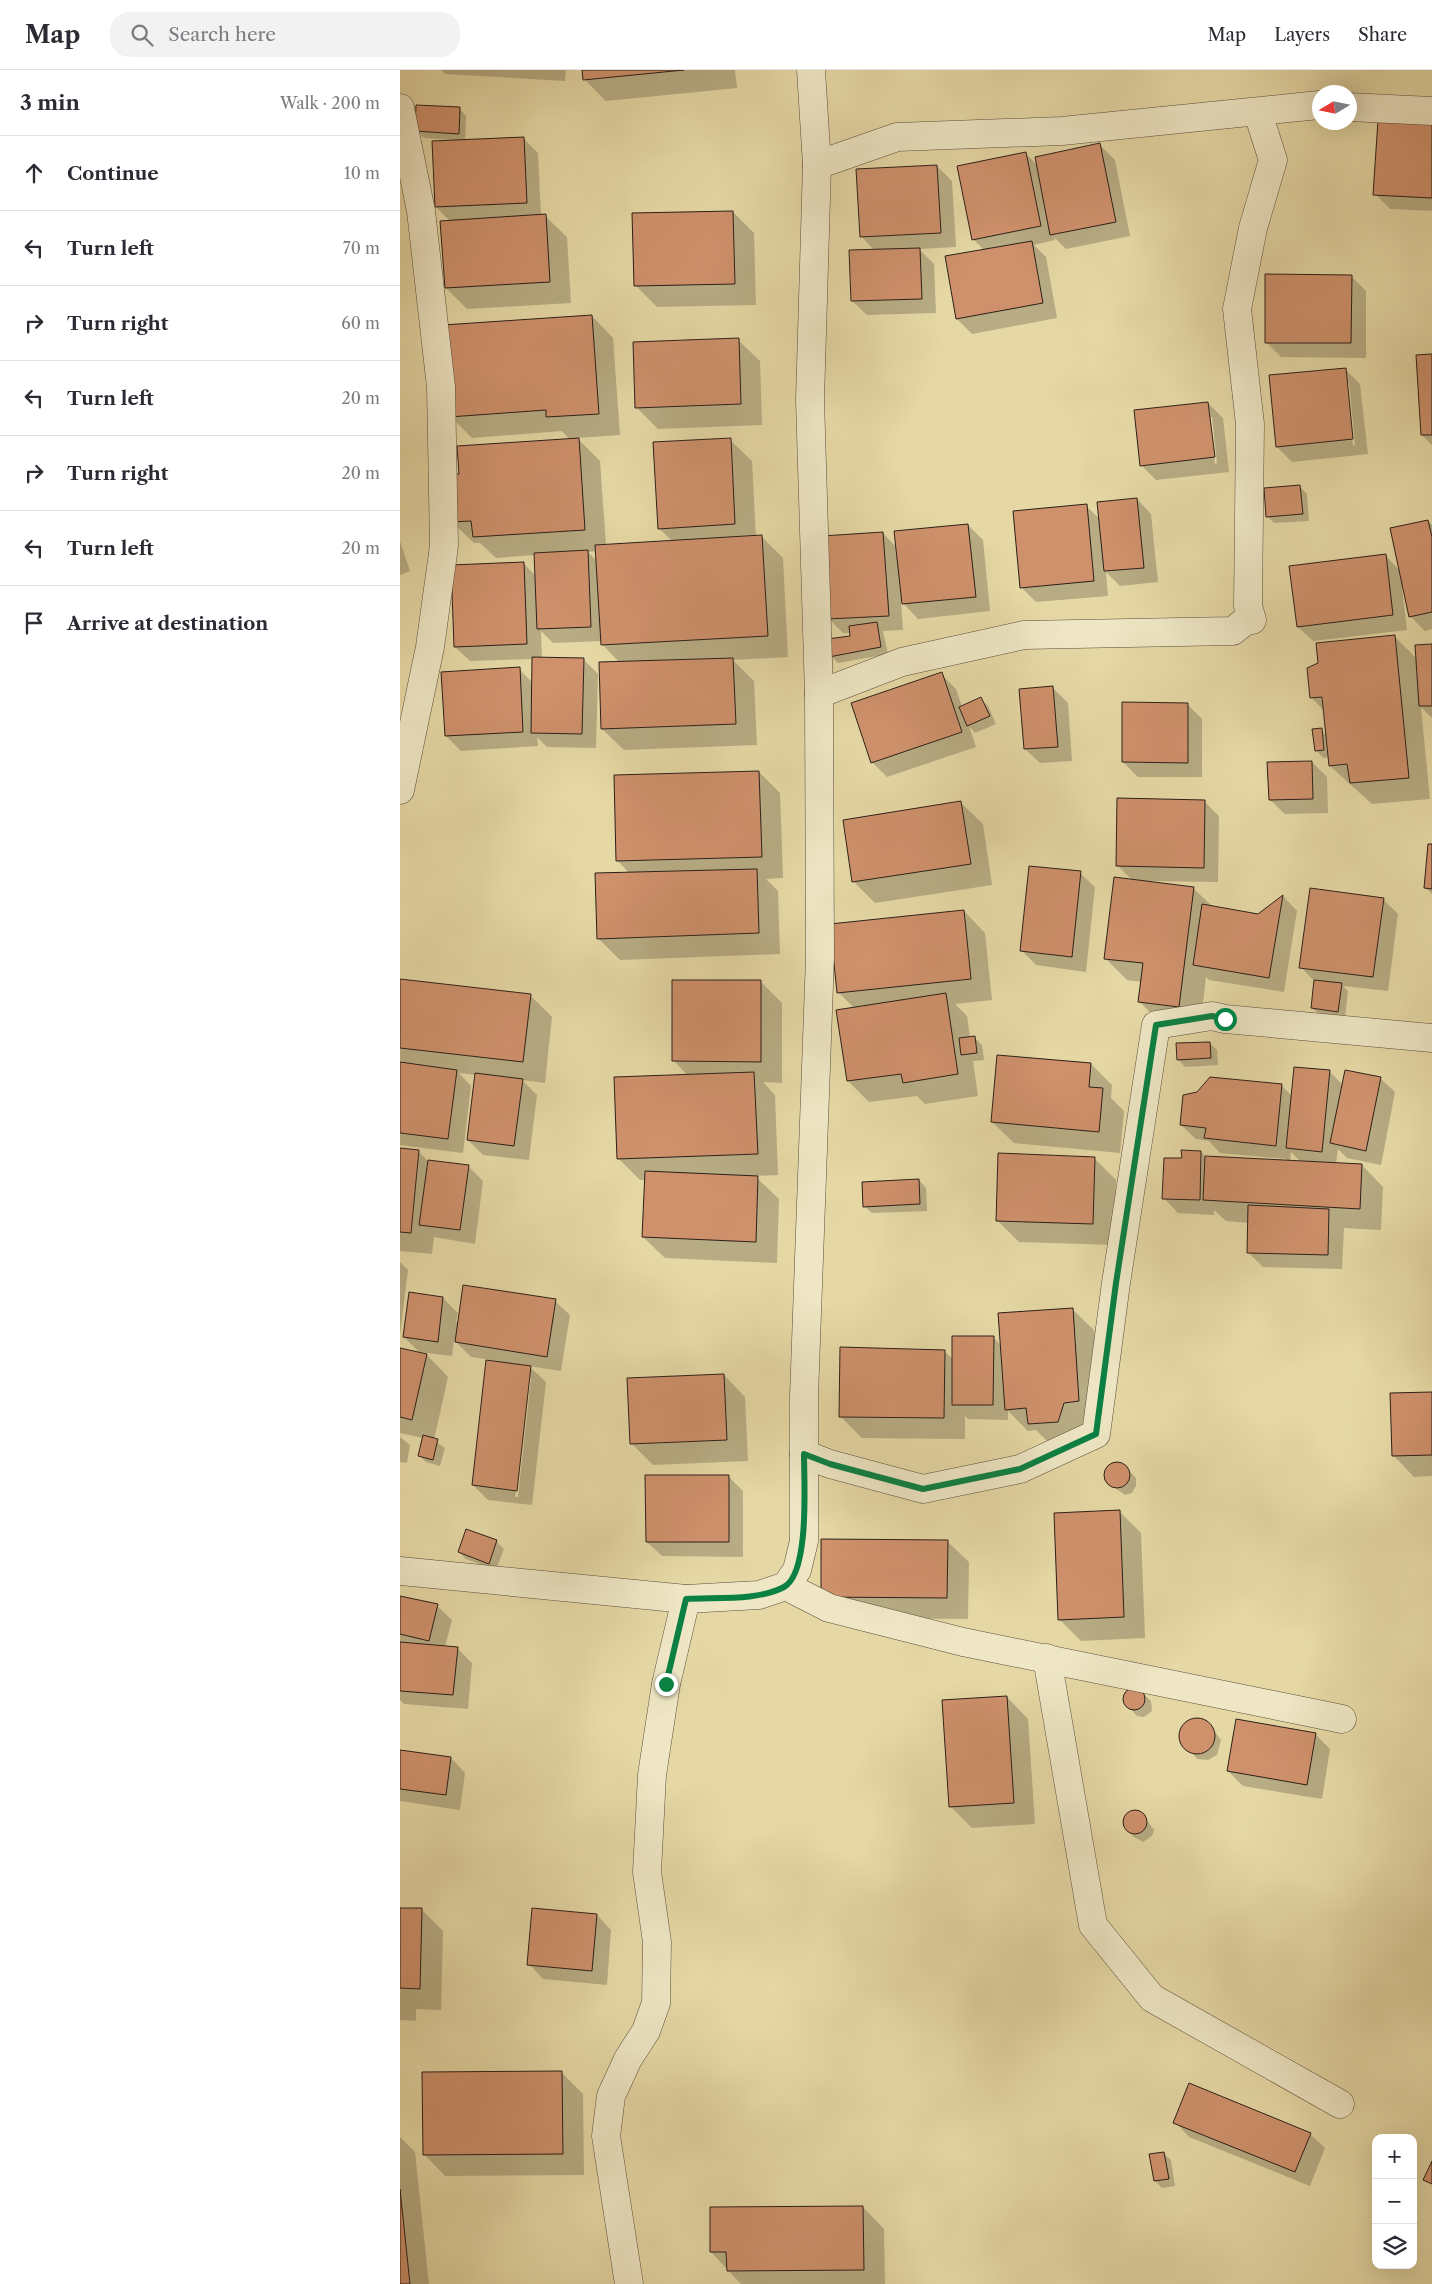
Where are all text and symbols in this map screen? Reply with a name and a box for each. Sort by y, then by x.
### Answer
search box [110,12,460,57]
text: Map [25,20,80,49]
icon: search [128,21,156,49]
text: Search here [168,23,276,46]
text: Map [1208,24,1246,46]
text: Layers [1274,24,1330,46]
text: Share [1358,24,1407,46]
north arrow [1312,85,1357,130]
text: 3 min [20,90,80,115]
text: Walk · 200 m [280,93,380,113]
icon: ahead [20,159,48,187]
text: Continue [67,162,159,185]
text: 10 m [344,163,380,183]
icon: left [20,234,48,262]
text: Turn left [67,237,154,260]
text: 70 m [343,238,380,258]
icon: right [20,309,48,337]
text: Turn right [67,312,168,335]
text: 60 m [341,313,380,333]
icon: left [20,384,48,412]
text: Turn left [67,387,154,410]
text: 20 m [341,388,380,408]
icon: right [20,459,48,487]
text: Turn right [67,462,168,485]
text: 20 m [341,463,380,483]
icon: left [20,534,48,562]
text: Turn left [67,537,154,560]
text: 20 m [341,538,380,558]
icon: arrive [20,609,48,637]
text: Arrive at destination [67,612,268,635]
route start [1214,1008,1237,1031]
route end [655,1673,678,1696]
map controls [1372,2134,1417,2269]
button: + [1372,2134,1417,2179]
button: − [1372,2179,1417,2224]
button: layers [1372,2224,1417,2269]

